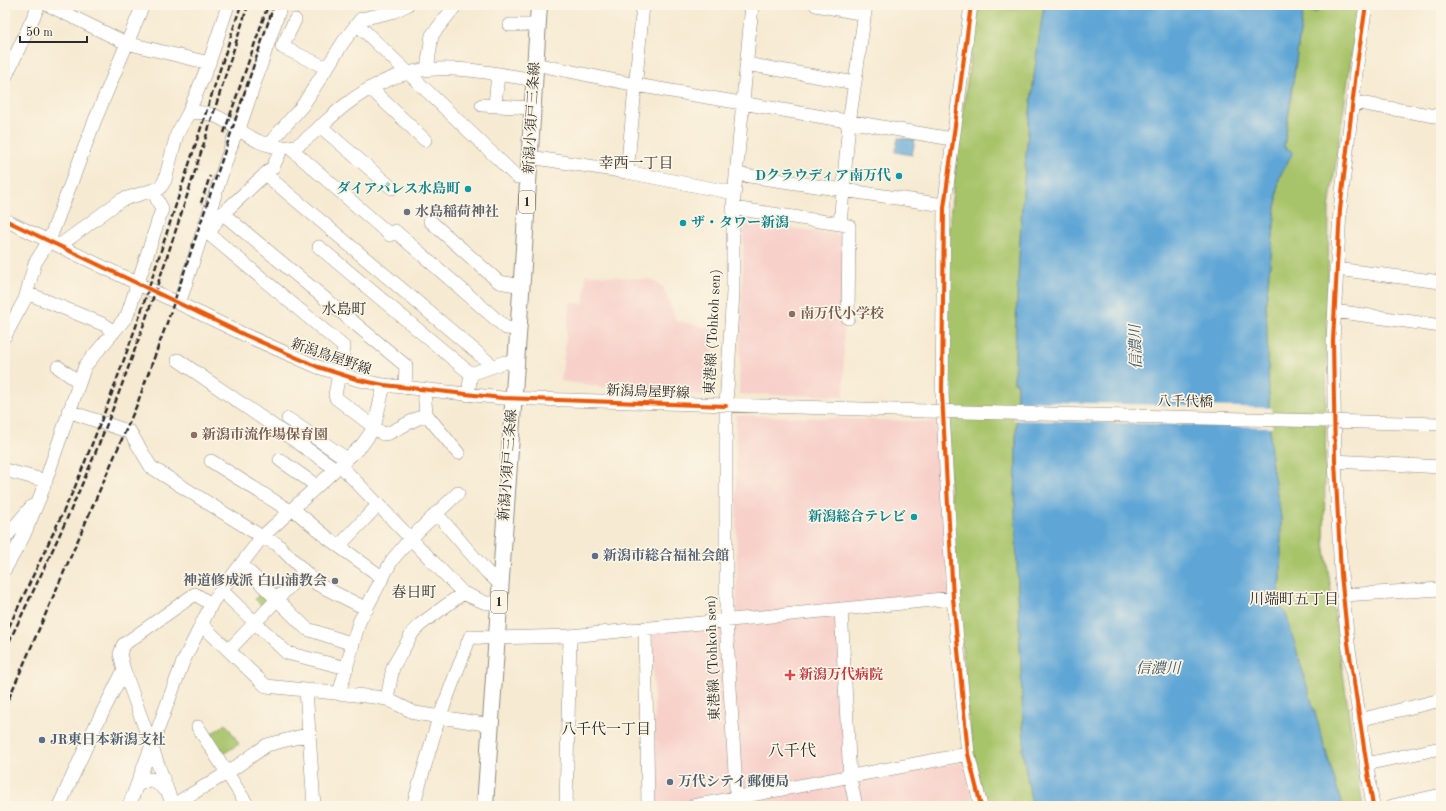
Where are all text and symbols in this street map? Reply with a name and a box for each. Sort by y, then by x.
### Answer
scale bar [20,18,87,44]
text: 50 m [26,26,53,39]
street label: 新潟小須戸三条線 [521,62,542,174]
district label: 幸西一丁目 [598,155,674,172]
place label: Dクラウディア南万代 [755,167,891,183]
marker: Dクラウディア南万代 [894,171,904,181]
place label: ダイアパレス水島町 [336,180,461,196]
marker: ダイアパレス水島町 [463,184,473,194]
road number: 1 [519,191,535,213]
place label: 水島稲荷神社 [415,204,499,219]
marker: 水島稲荷神社 [402,207,412,217]
place label: ザ・タワー新潟 [691,215,789,230]
marker: ザ・タワー新潟 [678,218,688,228]
street label: 東港線 (Tohkoh sen) [702,269,723,395]
district label: 水島町 [321,301,367,318]
place label: 南万代小学校 [800,305,884,321]
marker: 南万代小学校 [787,309,797,319]
water label: 信濃川 [1127,322,1145,370]
street label: 新潟鳥屋野線 [289,336,373,377]
street label: 新潟鳥屋野線 [606,383,690,400]
street label: 八千代橋 [1157,394,1213,409]
street label: 新潟小須戸三条線 [496,409,519,521]
place label: 新潟市流作場保育園 [202,426,328,442]
marker: 新潟市流作場保育園 [189,430,199,440]
place label: 新潟総合テレビ [808,509,906,524]
marker: 新潟総合テレビ [909,512,919,522]
place label: 新潟市総合福祉会館 [603,547,729,563]
marker: 新潟市総合福祉会館 [590,551,600,561]
place label: 神道修成派 白山浦教会 [183,572,327,588]
marker: 神道修成派 白山浦教会 [330,576,340,586]
district label: 春日町 [391,584,437,601]
road number: 1 [491,591,507,613]
district label: 川端町五丁目 [1249,591,1339,608]
street label: 東港線 (Tohkoh sen) [703,595,722,721]
water label: 信濃川 [1135,660,1182,677]
place label: 新潟万代病院 [799,666,883,682]
marker: 新潟万代病院 [784,669,796,681]
district label: 八千代一丁目 [561,721,651,738]
place label: JR東日本新潟支社 [50,732,166,747]
marker: JR東日本新潟支社 [37,735,47,745]
district label: 八千代 [768,742,816,760]
place label: 万代シテイ郵便局 [678,773,789,789]
marker: 万代シテイ郵便局 [665,777,675,787]

